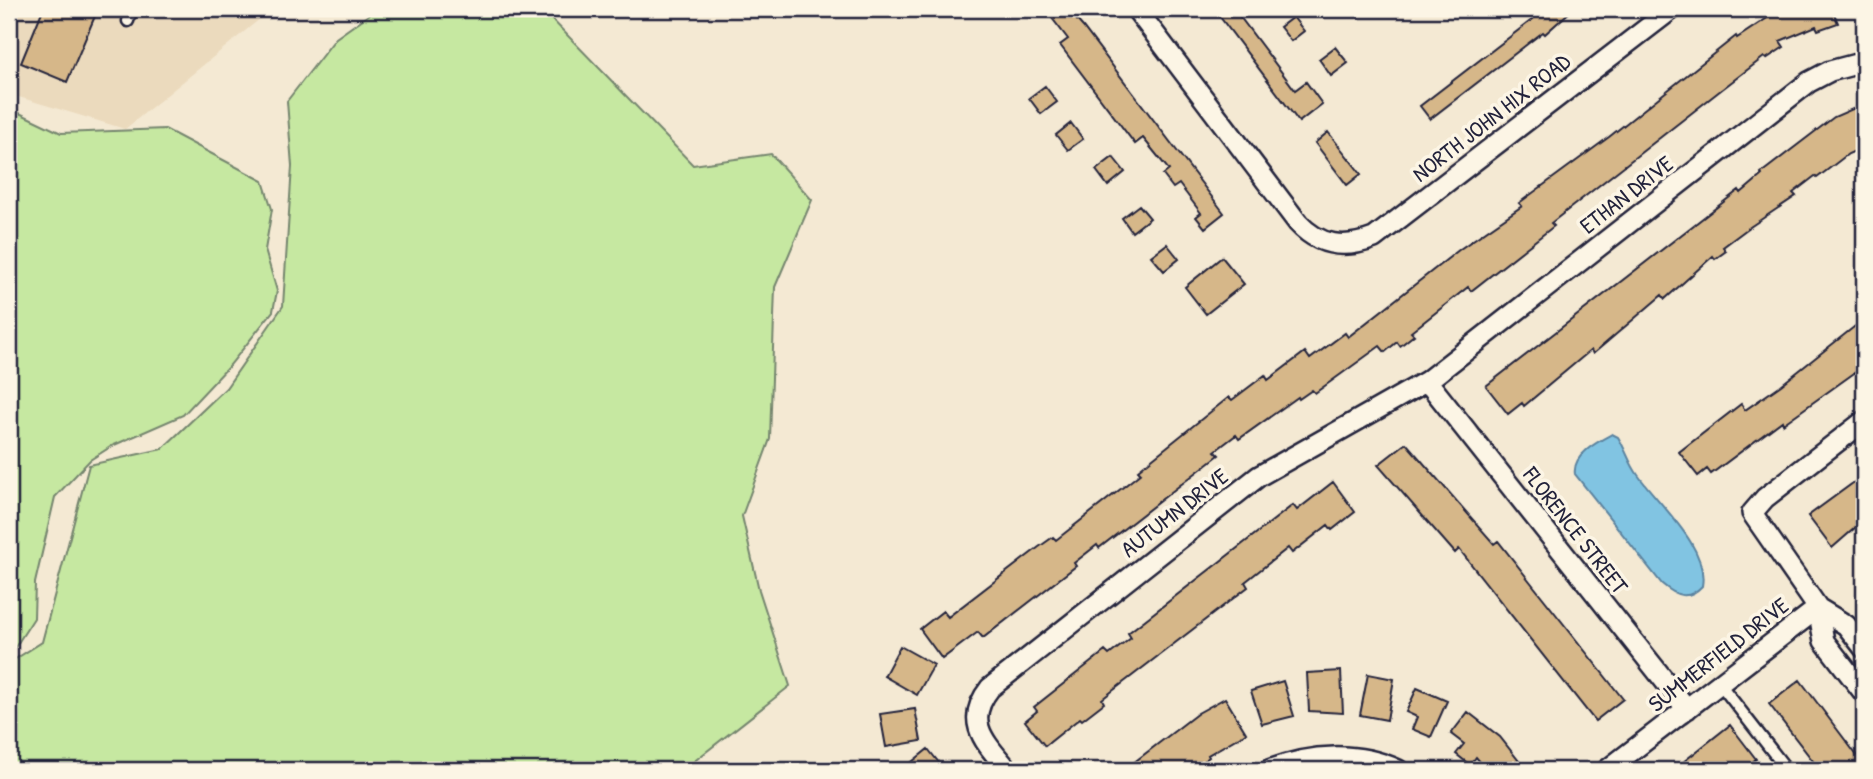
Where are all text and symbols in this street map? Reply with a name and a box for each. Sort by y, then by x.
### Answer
street label: NORTH JOHN HIX ROAD [1406,45,1576,188]
street label: ETHAN DRIVE [1573,148,1679,240]
street label: FLORENCE STREET [1516,459,1636,600]
street label: AUTUMN DRIVE [1114,460,1234,564]
street label: SUMMERFIELD DRIVE [1641,589,1795,719]

